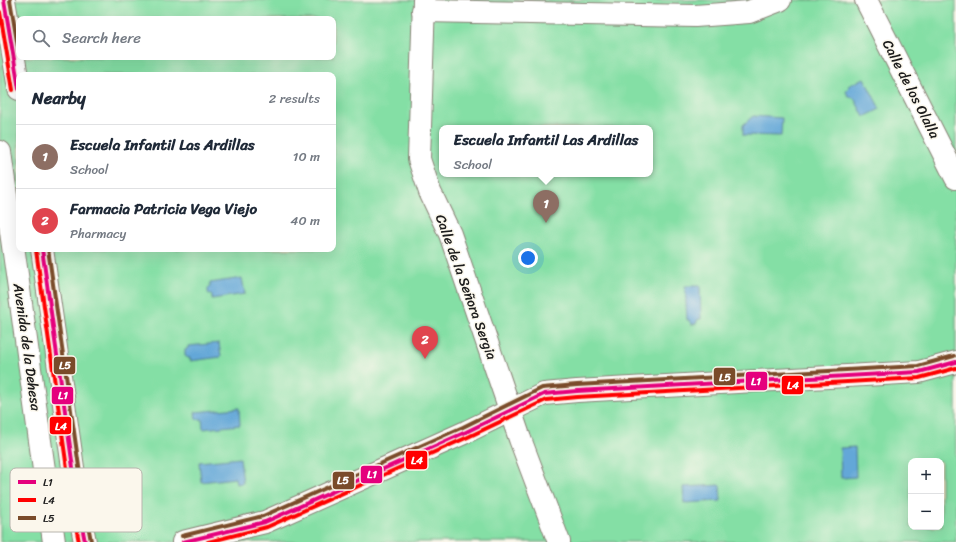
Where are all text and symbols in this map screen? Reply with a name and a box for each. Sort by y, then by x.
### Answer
search box [16,16,336,60]
text: Search here [62,25,141,51]
icon: search [30,27,52,49]
street label: Calle de los Olalla [875,35,947,143]
text: Nearby [32,83,86,113]
text: 2 results [269,87,320,110]
popup [439,125,653,177]
text: Escuela Infantil Las Ardillas [454,127,638,153]
text: Escuela Infantil Las Ardillas [70,132,255,158]
text: 1 [42,145,48,168]
text: 10 m [293,145,320,168]
text: School [454,153,492,176]
text: School [70,158,108,181]
pin: 1 [533,190,559,223]
text: Farmacia Patricia Vega Viejo [70,196,257,222]
text: 2 [41,209,49,232]
text: 40 m [290,209,320,232]
street label: Calle de la Señora Sergia [428,211,504,363]
text: Pharmacy [70,222,126,245]
your location [518,248,538,268]
street label: Avenida de la Dehesa [6,281,48,413]
pin: 2 [412,326,438,359]
line badge: L5 [53,356,76,375]
text: L5 [59,356,71,375]
line badge: L5 [713,367,736,386]
text: L5 [719,368,731,387]
line badge: L1 [745,371,768,391]
text: L1 [751,372,761,391]
line badge: L4 [781,375,804,395]
text: L4 [787,376,799,395]
line badge: L1 [51,386,74,405]
text: L1 [58,386,68,405]
line badge: L4 [49,416,72,435]
text: L4 [55,417,67,436]
line badge: L4 [405,450,428,470]
text: L4 [411,451,423,470]
map controls [908,458,944,530]
button: + [908,458,944,494]
line badge: L1 [360,465,383,484]
text: L1 [367,465,377,484]
legend [10,468,142,532]
line badge: L5 [332,471,355,490]
text: L5 [337,471,349,490]
text: L1 [43,473,53,492]
text: L4 [43,491,55,510]
button: − [908,494,944,530]
text: L5 [43,509,55,528]

